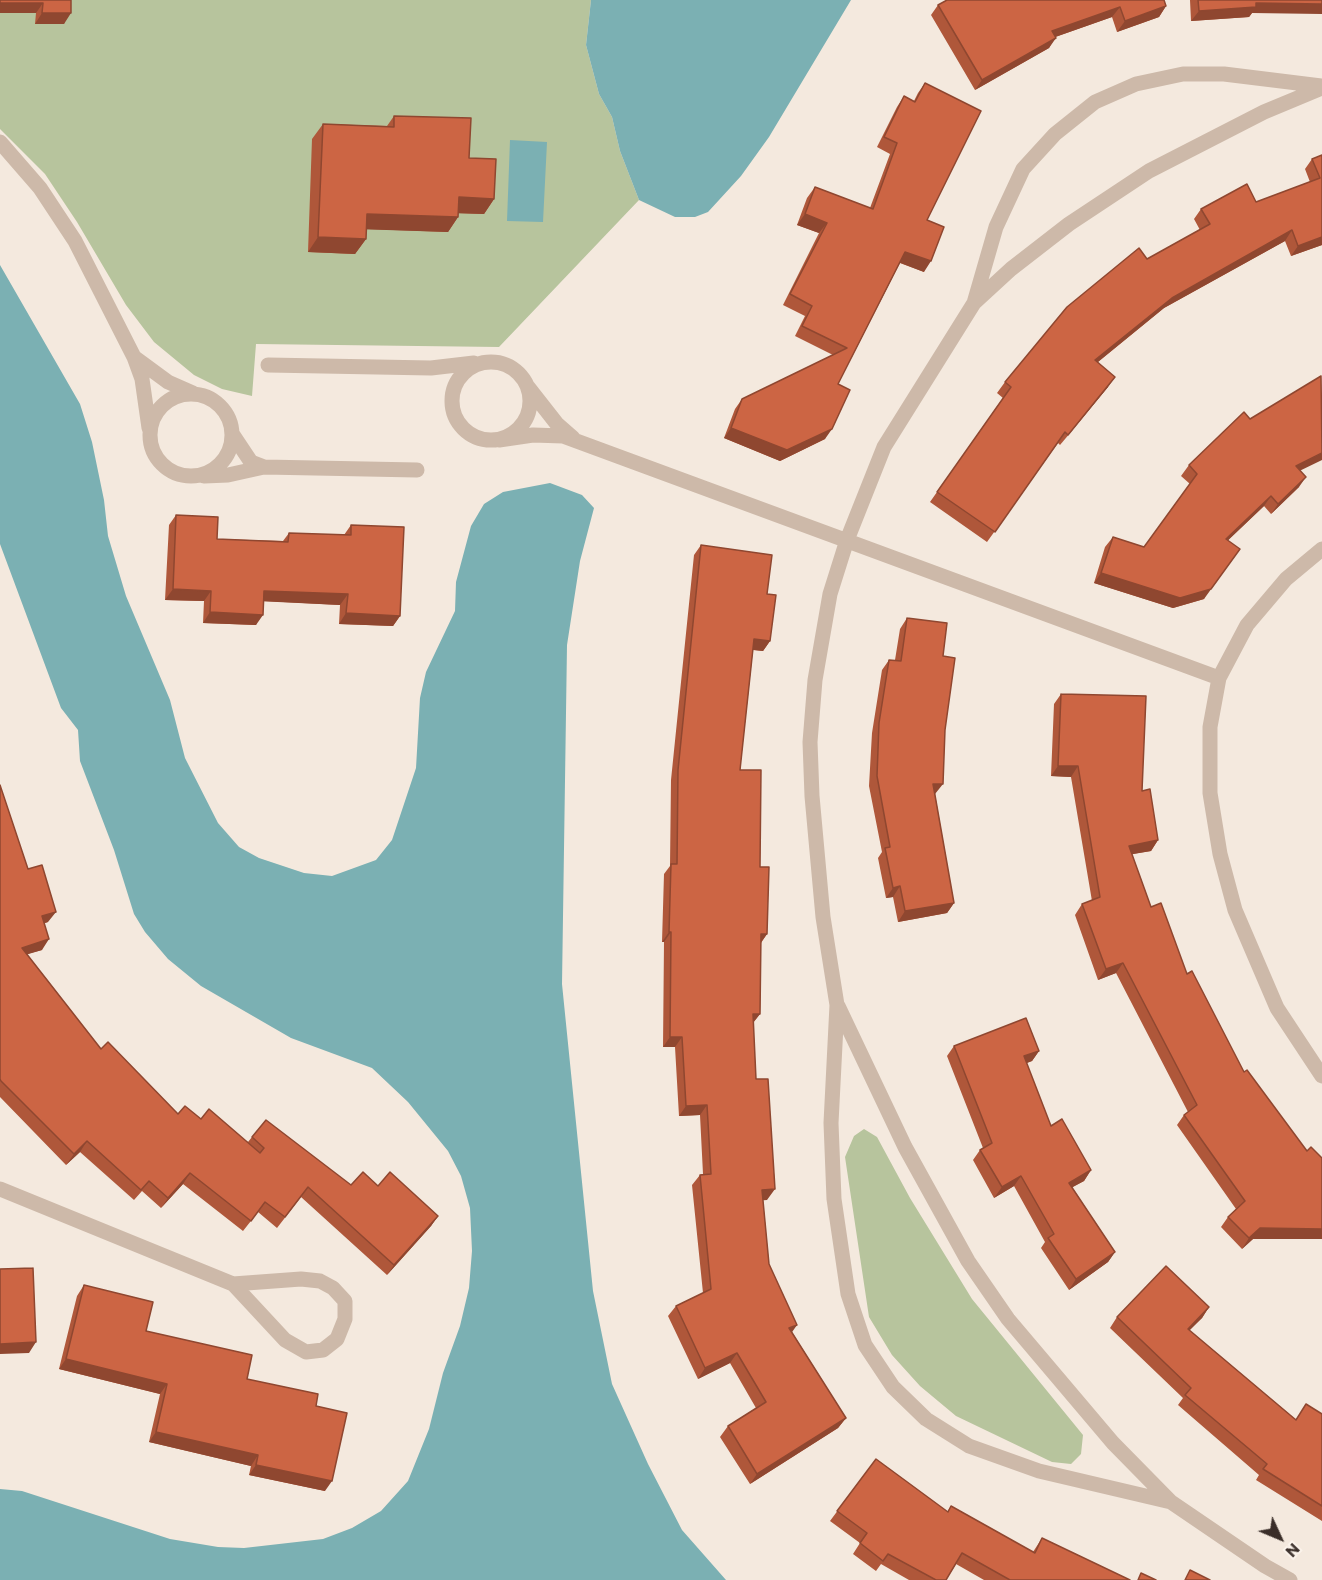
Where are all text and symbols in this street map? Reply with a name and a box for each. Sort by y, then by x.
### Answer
north arrow [1250,1508,1310,1568]
text: N [1282,1540,1304,1562]

